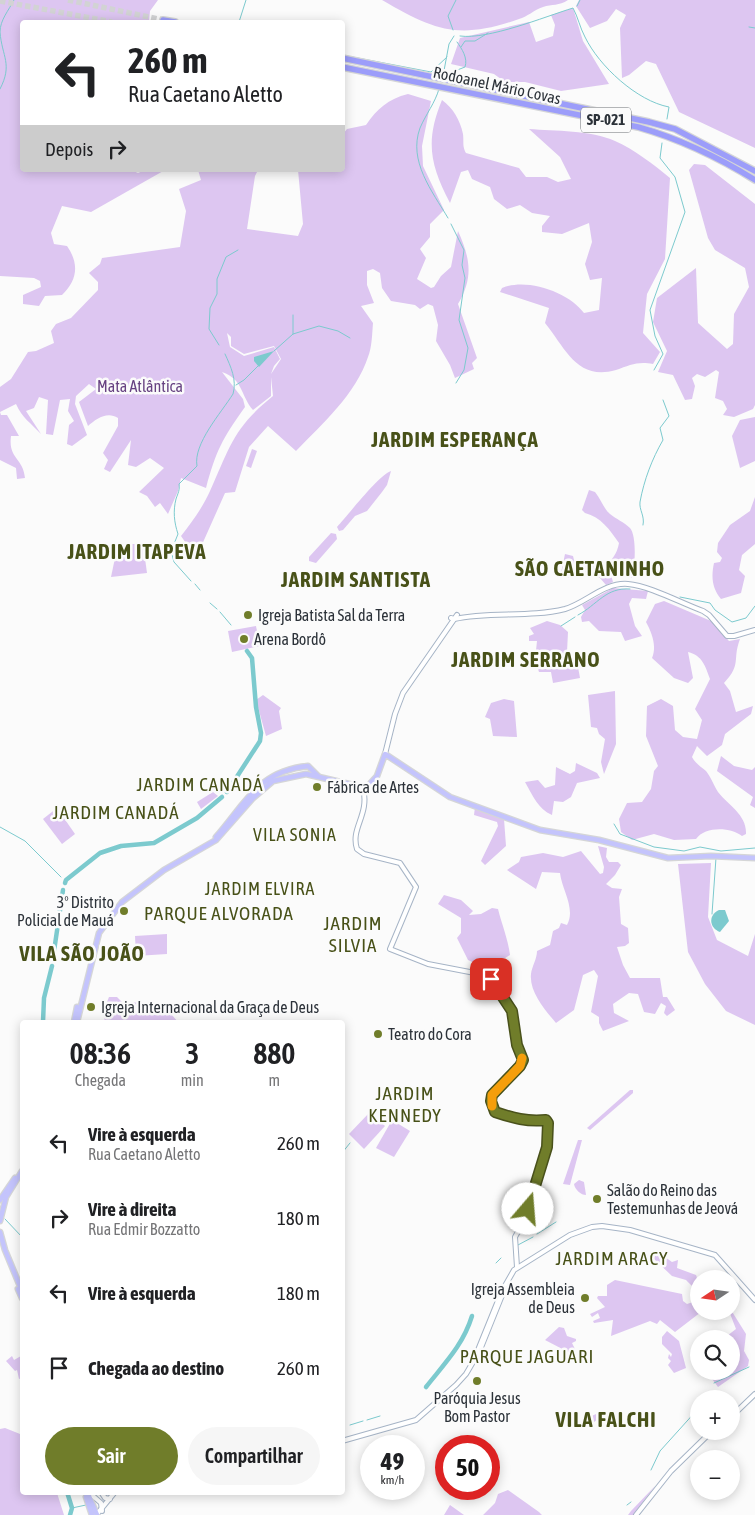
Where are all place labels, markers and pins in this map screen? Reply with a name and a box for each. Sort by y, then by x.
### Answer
place label: Igreja Batista Sal da Terra [258,606,405,625]
marker: Igreja Batista Sal da Terra [242,609,254,621]
place label: Arena Bordô [254,630,326,648]
marker: Arena Bordô [238,633,250,645]
place label: Fábrica de Artes [327,778,419,796]
marker: Fábrica de Artes [311,781,323,793]
place label: 3º Distrito Policial de Mauá [17,893,114,929]
marker: 3º Distrito Policial de Mauá [118,905,130,917]
pin [470,958,512,1000]
place label: Igreja Internacional da Graça de Deus [101,998,320,1017]
marker: Igreja Internacional da Graça de Deus [85,1001,97,1013]
place label: Teatro do Cora [388,1025,472,1043]
marker: Teatro do Cora [372,1028,384,1040]
place label: Salão do Reino das Testemunhas de Jeová [607,1181,738,1217]
marker: Salão do Reino das Testemunhas de Jeová [591,1193,603,1205]
place label: Igreja Assembleia de Deus [471,1280,575,1316]
marker: Igreja Assembleia de Deus [579,1292,591,1304]
marker: Paróquia Jesus Bom Pastor [471,1375,483,1387]
place label: Paróquia Jesus Bom Pastor [433,1389,521,1425]

